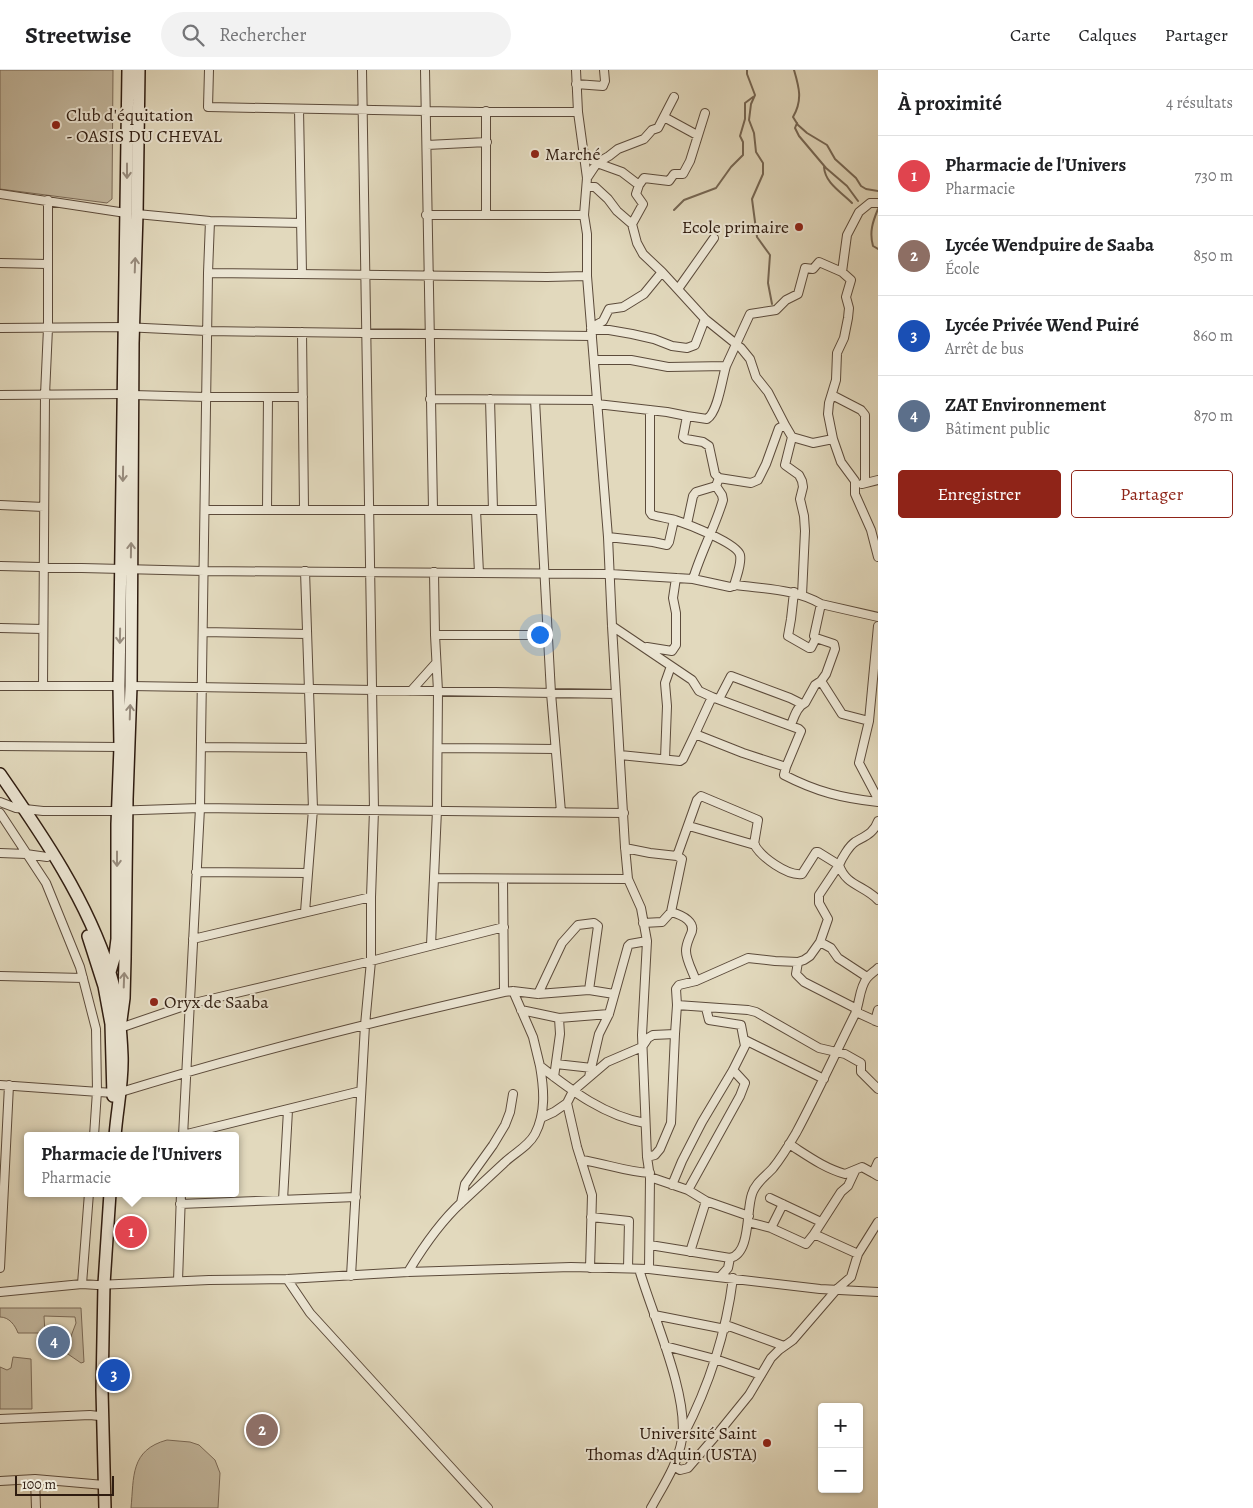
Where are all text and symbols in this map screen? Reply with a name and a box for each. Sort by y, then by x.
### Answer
search box [161,12,511,57]
text: Streetwise [25,19,131,51]
icon: search [179,21,207,49]
text: Rechercher [219,22,307,48]
text: Carte [1010,23,1050,47]
text: Calques [1078,23,1137,47]
text: Partager [1165,23,1228,47]
text: À proximité [898,89,1002,117]
text: 4 résultats [1166,92,1233,114]
place label: Club d'équitation - OASIS DU CHEVAL [66,103,223,148]
marker: Club d'équitation - OASIS DU CHEVAL [50,119,62,131]
place label: Marché [545,142,600,166]
marker: Marché [529,148,541,160]
text: Pharmacie de l'Univers [945,152,1126,178]
one-way arrow [122,162,132,179]
text: 1 [911,165,917,187]
text: 730 m [1195,165,1233,187]
text: Pharmacie [945,178,1015,200]
place label: Ecole primaire [682,215,789,239]
marker: Ecole primaire [793,221,805,233]
text: Lycée Wendpuire de Saaba [945,232,1154,258]
text: 2 [910,245,918,267]
text: 850 m [1193,245,1233,267]
one-way arrow [131,257,140,273]
text: École [945,258,980,280]
text: Lycée Privée Wend Puiré [945,312,1139,338]
text: 3 [911,325,917,347]
text: 860 m [1193,325,1233,347]
text: Arrêt de bus [945,338,1024,360]
text: ZAT Environnement [945,392,1106,418]
text: 4 [910,405,918,427]
text: 870 m [1194,405,1233,427]
text: Bâtiment public [945,418,1050,440]
one-way arrow [118,465,128,481]
button: Enregistrer [898,470,1061,518]
button: Partager [1071,470,1233,518]
one-way arrow [126,542,136,558]
your location [527,622,553,648]
one-way arrow [115,628,125,644]
one-way arrow [125,704,135,720]
one-way arrow [112,851,122,867]
one-way arrow [120,972,129,988]
place label: Oryx de Saaba [164,990,269,1014]
marker: Oryx de Saaba [148,996,160,1008]
popup [24,1132,239,1197]
text: Pharmacie de l'Univers [41,1141,222,1167]
text: Pharmacie [41,1167,111,1189]
pin: 1 [115,1213,147,1251]
pin: 4 [38,1323,70,1361]
pin: 3 [98,1356,130,1394]
map controls [818,1403,863,1493]
button: + [818,1403,863,1448]
pin: 2 [246,1411,278,1449]
place label: Université Saint Thomas d’Aquin (USTA) [586,1421,757,1466]
marker: Université Saint Thomas d’Aquin (USTA) [761,1437,773,1449]
button: − [818,1448,863,1493]
scale bar [15,1473,114,1496]
text: 100 m [22,1475,56,1494]

